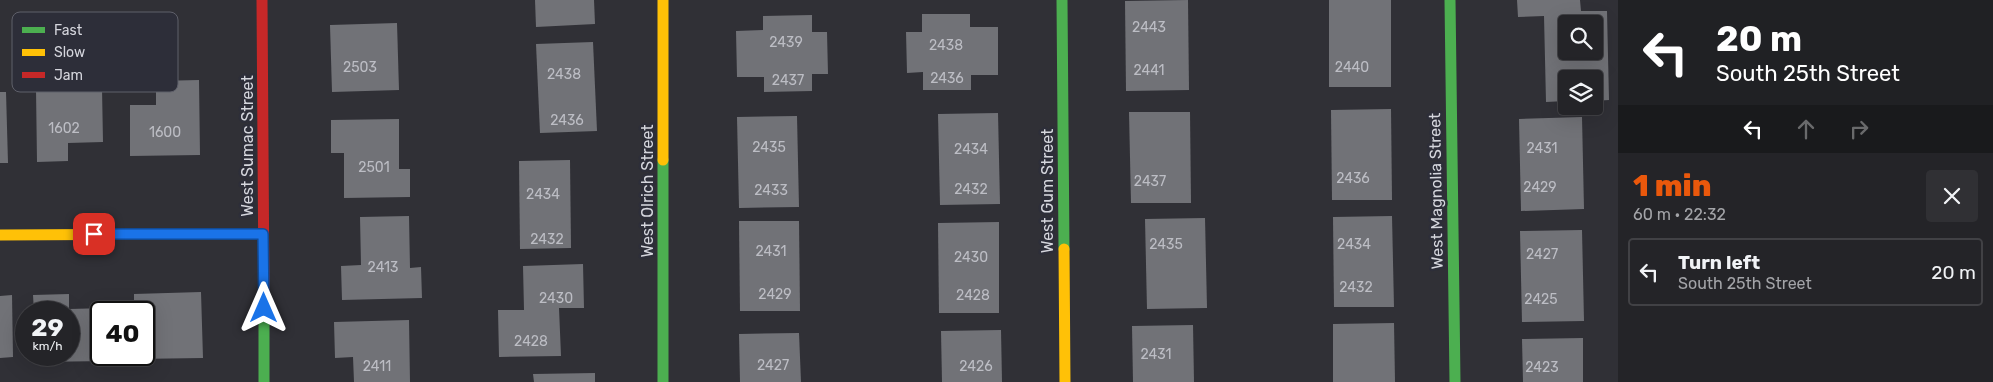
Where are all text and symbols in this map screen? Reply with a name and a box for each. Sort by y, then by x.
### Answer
legend [12,12,178,92]
map controls [1558,15,1603,115]
button: search [1558,15,1603,60]
text: 20 m [1716,18,1802,60]
house number: 2443 [1132,19,1166,36]
icon: left [1633,20,1698,85]
text: Fast [54,22,83,39]
house number: 2439 [769,34,803,51]
house number: 2438 [929,37,963,54]
text: Slow [54,44,85,61]
house number: 2503 [343,59,377,76]
house number: 2440 [1335,59,1369,76]
text: South 25th Street [1716,60,1900,87]
house number: 2441 [1133,62,1165,79]
house number: 2438 [547,66,581,83]
text: Jam [54,67,83,84]
house number: 2436 [930,70,964,87]
button: layers [1558,70,1603,115]
house number: 2437 [772,72,804,89]
street label: West Sumac Street [238,75,257,217]
house number: 2436 [550,112,584,129]
street label: West Magnolia Street [1425,113,1447,269]
icon: left [1739,115,1767,143]
icon: ahead [1792,115,1820,143]
icon: right [1845,115,1873,143]
house number: 1602 [48,120,80,137]
house number: 1600 [149,124,181,141]
street label: West Olrich Street [638,124,657,258]
street label: West Gum Street [1038,129,1057,253]
house number: 2435 [752,139,786,156]
house number: 2431 [1527,140,1557,157]
house number: 2434 [954,141,988,158]
house number: 2501 [358,159,390,176]
text: 1 min [1633,168,1711,204]
house number: 2436 [1336,170,1370,187]
button: close [1926,170,1978,222]
house number: 2437 [1134,173,1166,190]
house number: 2429 [1523,179,1557,196]
house number: 2432 [954,181,988,198]
house number: 2433 [754,182,788,199]
house number: 2434 [526,186,560,203]
text: 60 m · 22:32 [1633,205,1726,224]
pin [73,213,115,255]
icon: arrive [80,220,108,248]
house number: 2432 [530,231,564,248]
house number: 2435 [1149,236,1183,253]
house number: 2434 [1337,236,1371,253]
house number: 2431 [756,243,786,260]
house number: 2427 [1526,246,1558,263]
house number: 2430 [954,249,988,266]
text: Turn left [1678,251,1760,274]
icon: left [1635,258,1663,286]
house number: 2413 [368,259,398,276]
text: 20 m [1931,261,1976,284]
text: South 25th Street [1678,274,1812,293]
house number: 2432 [1339,279,1373,296]
position arrow [237,281,289,333]
house number: 2429 [758,286,792,303]
house number: 2428 [956,287,990,304]
house number: 2430 [539,290,573,307]
house number: 2425 [1524,291,1558,308]
speed limit sign: 40 [90,301,155,366]
text: 29 [31,313,64,342]
house number: 2428 [514,333,548,350]
text: km/h [33,339,62,353]
house number: 2431 [1141,346,1171,363]
house number: 2427 [757,357,789,374]
house number: 2411 [363,358,391,375]
house number: 2426 [959,358,993,375]
house number: 2423 [1525,359,1559,376]

